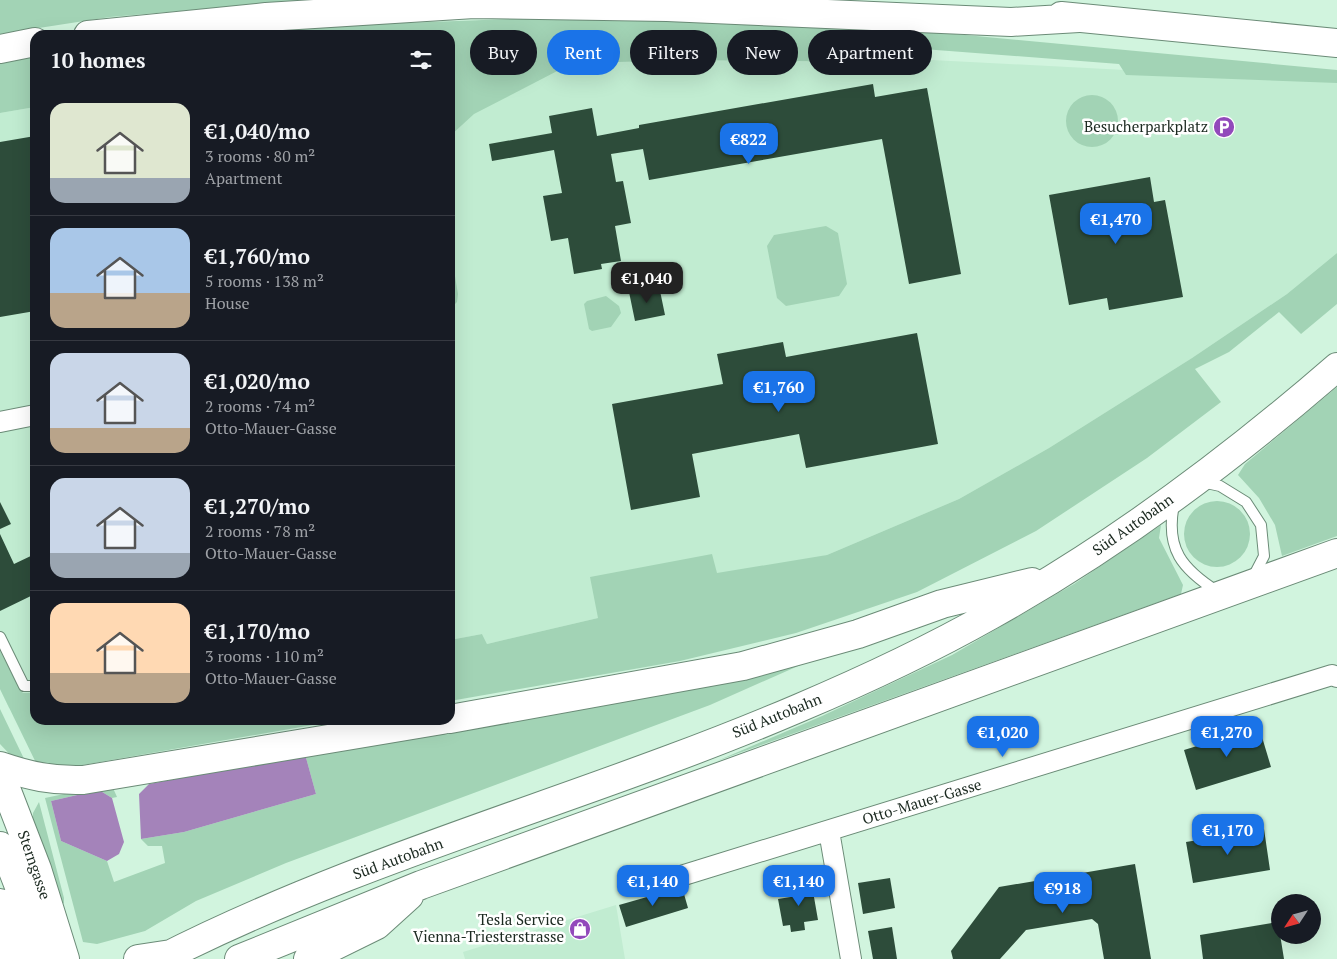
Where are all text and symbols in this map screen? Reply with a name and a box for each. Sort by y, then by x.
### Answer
chip: Buy [470,30,537,75]
chip: Rent [547,30,620,75]
chip: Filters [630,30,717,75]
chip: New [727,30,798,75]
chip: Apartment [808,30,932,75]
text: 10 homes [50,46,146,74]
icon: filters [407,46,435,74]
parking icon: Besucherparkplatz [1212,115,1236,139]
place label: Besucherparkplatz [1084,116,1208,136]
text: €1,040/mo [205,117,310,145]
pin: €822 [719,122,779,165]
icon: home [90,123,150,183]
text: €822 [731,128,767,150]
text: 3 rooms · 80 m² [205,145,315,167]
text: Apartment [205,167,282,189]
pin: €1,470 [1075,202,1157,245]
text: €1,470 [1091,208,1141,230]
text: €1,760/mo [205,242,310,270]
icon: home [90,248,150,308]
pin: €1,040 [606,262,688,304]
text: €1,040 [622,267,672,289]
text: 5 rooms · 138 m² [205,270,324,292]
text: House [205,292,250,314]
text: €1,020/mo [205,367,310,395]
pin: €1,760 [738,370,820,413]
icon: home [90,373,150,433]
text: €1,760 [754,376,804,398]
text: 2 rooms · 74 m² [205,395,315,417]
text: Otto-Mauer-Gasse [205,417,337,439]
street label: Süd Autobahn [1088,489,1177,559]
text: €1,270/mo [205,492,310,520]
icon: home [90,498,150,558]
text: 2 rooms · 78 m² [205,520,315,542]
text: Otto-Mauer-Gasse [205,542,337,564]
text: €1,170/mo [205,617,310,645]
icon: home [90,623,150,683]
text: 3 rooms · 110 m² [205,645,324,667]
text: Otto-Mauer-Gasse [205,667,337,689]
street label: Süd Autobahn [729,688,824,742]
pin: €1,020 [962,716,1044,758]
pin: €1,270 [1186,716,1268,758]
text: €1,020 [978,721,1028,743]
text: €1,270 [1202,721,1252,743]
street label: Otto-Mauer-Gasse [860,773,984,829]
pin: €1,170 [1187,814,1269,856]
text: €1,170 [1203,819,1253,841]
street label: Sterngasse [14,827,56,902]
street label: Süd Autobahn [350,832,446,884]
pin: €1,140 [612,864,694,907]
pin: €1,140 [758,864,840,907]
text: €1,140 [628,870,678,892]
text: €1,140 [774,870,824,892]
pin: €918 [1033,872,1093,914]
text: €918 [1045,877,1081,899]
north arrow [1271,894,1321,944]
map controls [1271,894,1321,944]
place label: Tesla Service Vienna-Triesterstrasse [413,909,564,946]
shop icon: Tesla Service Vienna-Triesterstrasse [568,917,592,941]

